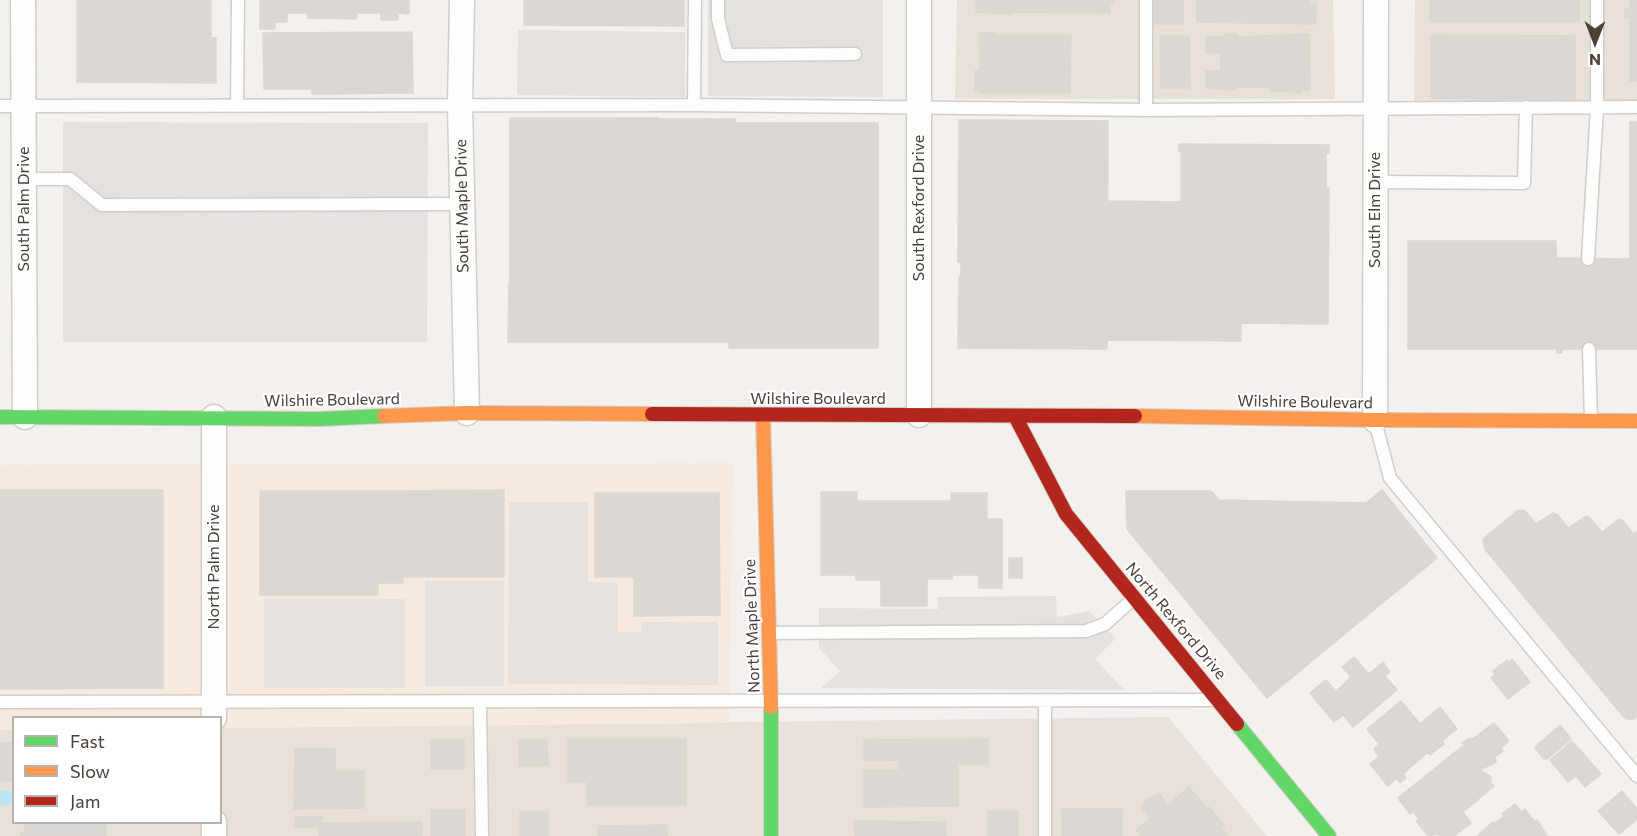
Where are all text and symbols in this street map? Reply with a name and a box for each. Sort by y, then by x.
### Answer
north arrow [1565,12,1625,72]
text: N [1589,51,1601,70]
street label: South Rexford Drive [909,135,929,281]
street label: South Maple Drive [451,139,473,273]
street label: South Palm Drive [14,147,34,271]
street label: South Elm Drive [1365,152,1385,268]
street label: Wilshire Boulevard [264,389,400,411]
street label: Wilshire Boulevard [750,389,886,409]
street label: Wilshire Boulevard [1237,391,1373,413]
street label: North Palm Drive [204,505,224,629]
street label: North Maple Drive [740,559,764,693]
street label: North Rexford Drive [1122,559,1230,683]
legend [12,716,222,824]
text: Fast [70,730,105,752]
text: Slow [70,760,110,782]
text: Jam [70,790,100,812]

